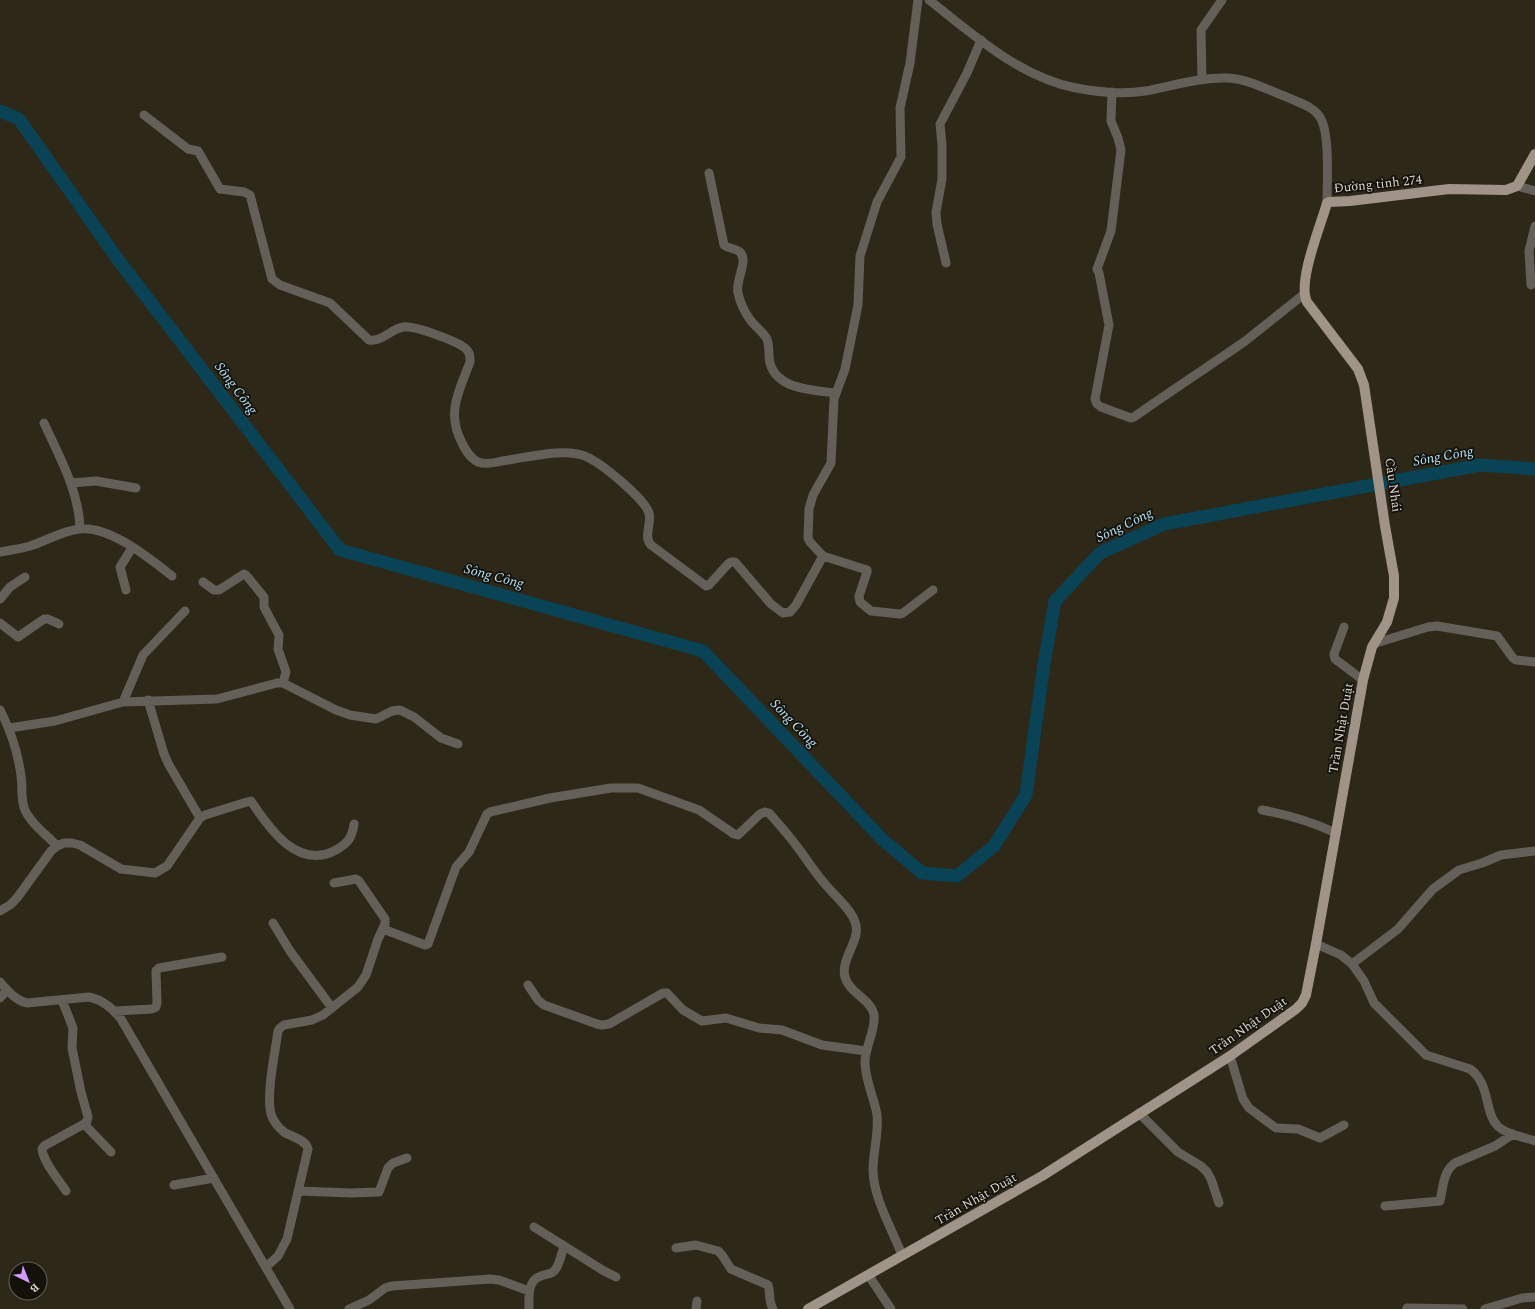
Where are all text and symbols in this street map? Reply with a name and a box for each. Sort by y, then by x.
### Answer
street label: Đường tỉnh 274 [1333,169,1424,199]
water label: Sông Công [209,357,263,419]
water label: Sông Công [1411,440,1475,472]
street label: Cầu Nhái [1379,457,1407,513]
water label: Sông Công [1092,502,1157,548]
water label: Sông Công [462,558,527,594]
street label: Trần Nhật Duật [1323,681,1359,775]
water label: Sông Công [765,694,823,753]
street label: Trần Nhật Duật [1205,991,1291,1060]
street label: Trần Nhật Duật [931,1167,1021,1230]
north arrow [8,1261,48,1301]
text: B [26,1279,43,1297]

